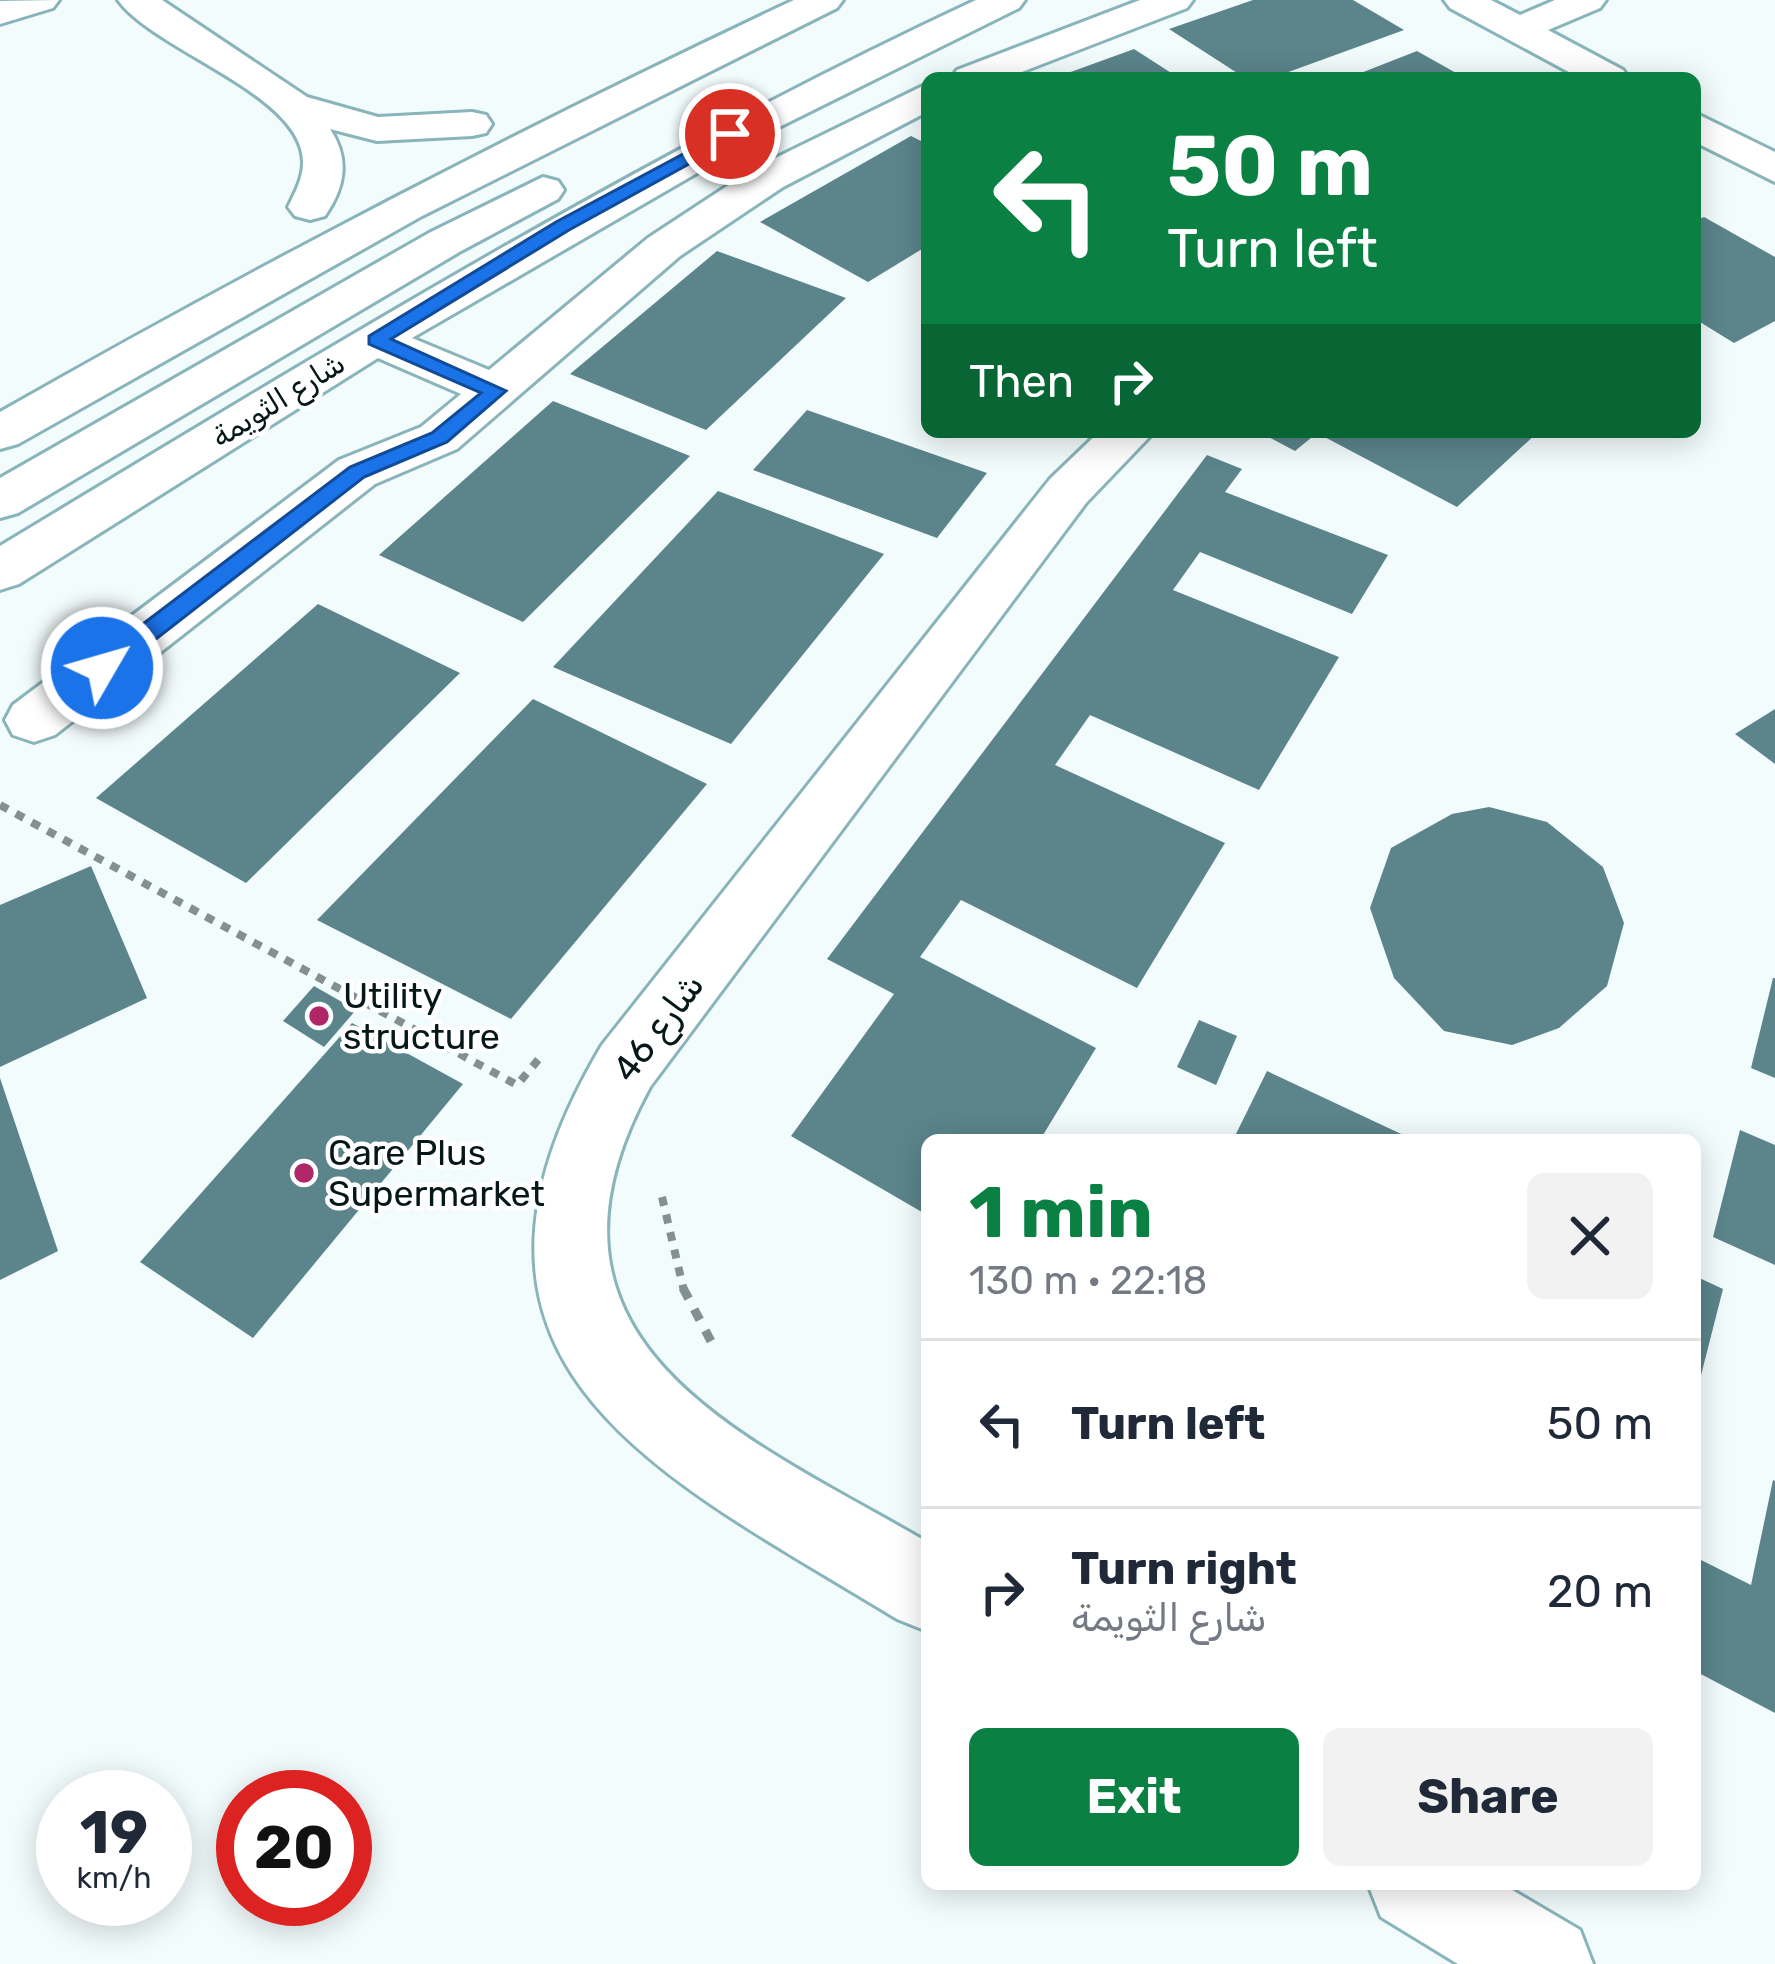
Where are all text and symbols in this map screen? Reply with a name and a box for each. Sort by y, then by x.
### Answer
pin [679,83,781,185]
icon: arrive [697,101,763,167]
text: 50 m [1167,116,1373,216]
icon: left [969,120,1125,276]
text: Turn left [1167,217,1378,281]
street label: شارع الثويمة [205,345,353,457]
icon: right [1098,348,1164,414]
text: Then [969,355,1074,408]
position arrow [39,605,165,731]
street label: شارع 46 [603,964,716,1092]
place label: Utility structure [343,974,500,1058]
marker: Utility structure [306,1003,332,1029]
place label: Care Plus Supermarket [328,1131,545,1215]
marker: Care Plus Supermarket [291,1160,317,1186]
text: 1 min [969,1170,1153,1255]
button: close [1527,1173,1653,1299]
text: 130 m · 22:18 [969,1258,1207,1304]
icon: left [969,1391,1035,1457]
text: Turn left [1071,1397,1265,1450]
text: 50 m [1547,1397,1653,1450]
text: Turn right [1071,1542,1297,1595]
icon: right [969,1559,1035,1625]
text: 20 m [1547,1565,1653,1618]
text: شارع الثويمة [1071,1595,1267,1641]
button: Exit [969,1728,1299,1866]
button: Share [1323,1728,1653,1866]
speed limit sign: 20 [216,1770,372,1926]
text: 19 [80,1797,148,1868]
text: km/h [77,1860,151,1896]

